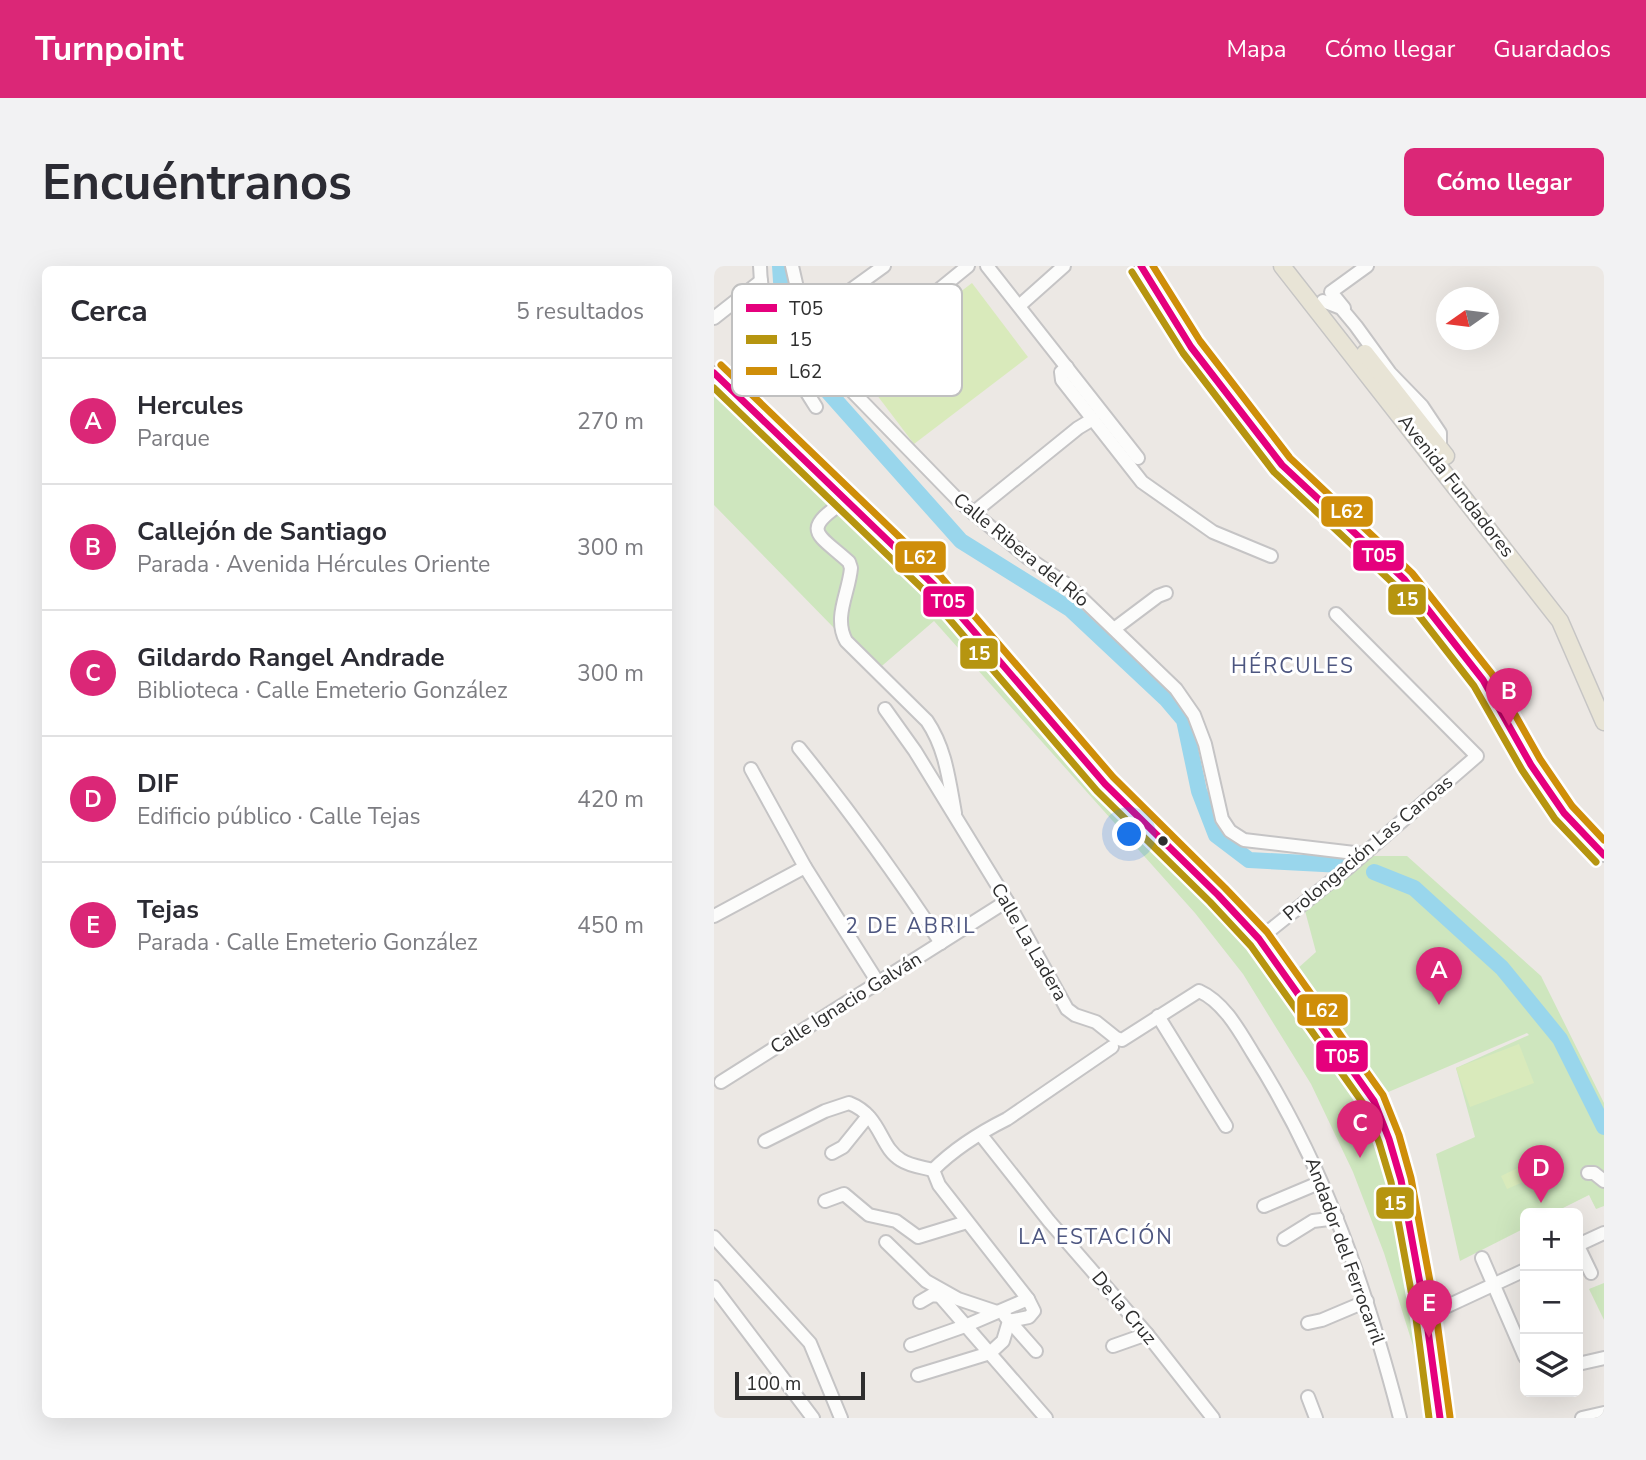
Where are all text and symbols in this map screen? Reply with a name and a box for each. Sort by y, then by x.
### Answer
text: Turnpoint [35,27,184,72]
text: Mapa [1226,33,1286,65]
text: Cómo llegar [1324,33,1455,65]
text: Guardados [1493,33,1611,65]
button: Cómo llegar [1404,148,1604,216]
text: Encuéntranos [42,149,352,216]
legend [732,284,962,396]
north arrow [1436,287,1499,350]
text: Cerca [70,291,148,332]
text: 5 resultados [516,296,644,327]
text: T05 [789,296,823,322]
text: 15 [789,327,812,353]
text: L62 [789,359,822,385]
text: Hercules [137,388,243,423]
text: A [84,406,102,437]
text: 270 m [577,406,644,437]
street label: Avenida Fundadores [1392,409,1520,563]
text: Parque [137,423,210,454]
street label: Calle Ribera del Río [948,487,1094,613]
line badge: L62 [1320,495,1374,528]
text: L62 [1330,499,1364,525]
text: Callejón de Santiago [137,514,387,549]
text: B [85,532,101,563]
text: 300 m [577,532,644,563]
line badge: T05 [1352,539,1405,572]
line badge: L62 [894,540,947,574]
text: T05 [1362,543,1396,569]
text: L62 [903,545,937,571]
text: Parada · Avenida Hércules Oriente [137,549,490,580]
line badge: 15 [1387,583,1427,616]
line badge: T05 [922,585,975,618]
text: 15 [1396,587,1418,613]
text: T05 [931,589,965,615]
line badge: 15 [959,637,999,670]
text: Gildardo Rangel Andrade [137,640,445,675]
text: 15 [968,641,990,667]
district label: HÉRCULES [1231,652,1355,680]
text: C [85,658,101,689]
text: 300 m [577,658,644,689]
pin: B [1486,668,1532,726]
text: Biblioteca · Calle Emeterio González [137,675,508,706]
text: DIF [137,766,179,801]
street label: Prolongación Las Canoas [1278,769,1458,927]
text: D [84,784,102,815]
text: 420 m [577,784,644,815]
text: Edificio público · Calle Tejas [137,801,421,832]
your location [1112,817,1146,851]
unlabelled marker [1156,834,1170,848]
street label: Calle La Ladera [985,878,1073,1006]
text: Tejas [137,892,199,927]
text: E [86,910,100,941]
text: 450 m [577,910,644,941]
district label: 2 DE ABRIL [845,912,977,940]
text: Parada · Calle Emeterio González [137,927,478,958]
street label: Calle Ignacio Galván [765,946,927,1060]
pin: A [1416,947,1462,1005]
line badge: L62 [1296,993,1349,1027]
text: L62 [1305,998,1339,1024]
line badge: T05 [1315,1039,1369,1073]
text: T05 [1325,1044,1359,1070]
pin: C [1337,1100,1383,1158]
pin: D [1518,1145,1564,1203]
street label: Andador del Ferrocarril [1299,1154,1391,1349]
line badge: 15 [1375,1186,1415,1220]
text: 15 [1384,1191,1406,1217]
map controls [1520,1208,1583,1397]
button: + [1520,1208,1583,1271]
district label: LA ESTACIÓN [1018,1223,1174,1251]
street label: De la Cruz [1086,1266,1163,1350]
button: − [1520,1271,1583,1334]
pin: E [1406,1280,1452,1338]
button: layers [1520,1334,1583,1397]
scale bar [735,1369,864,1401]
text: 100 m [746,1371,801,1397]

